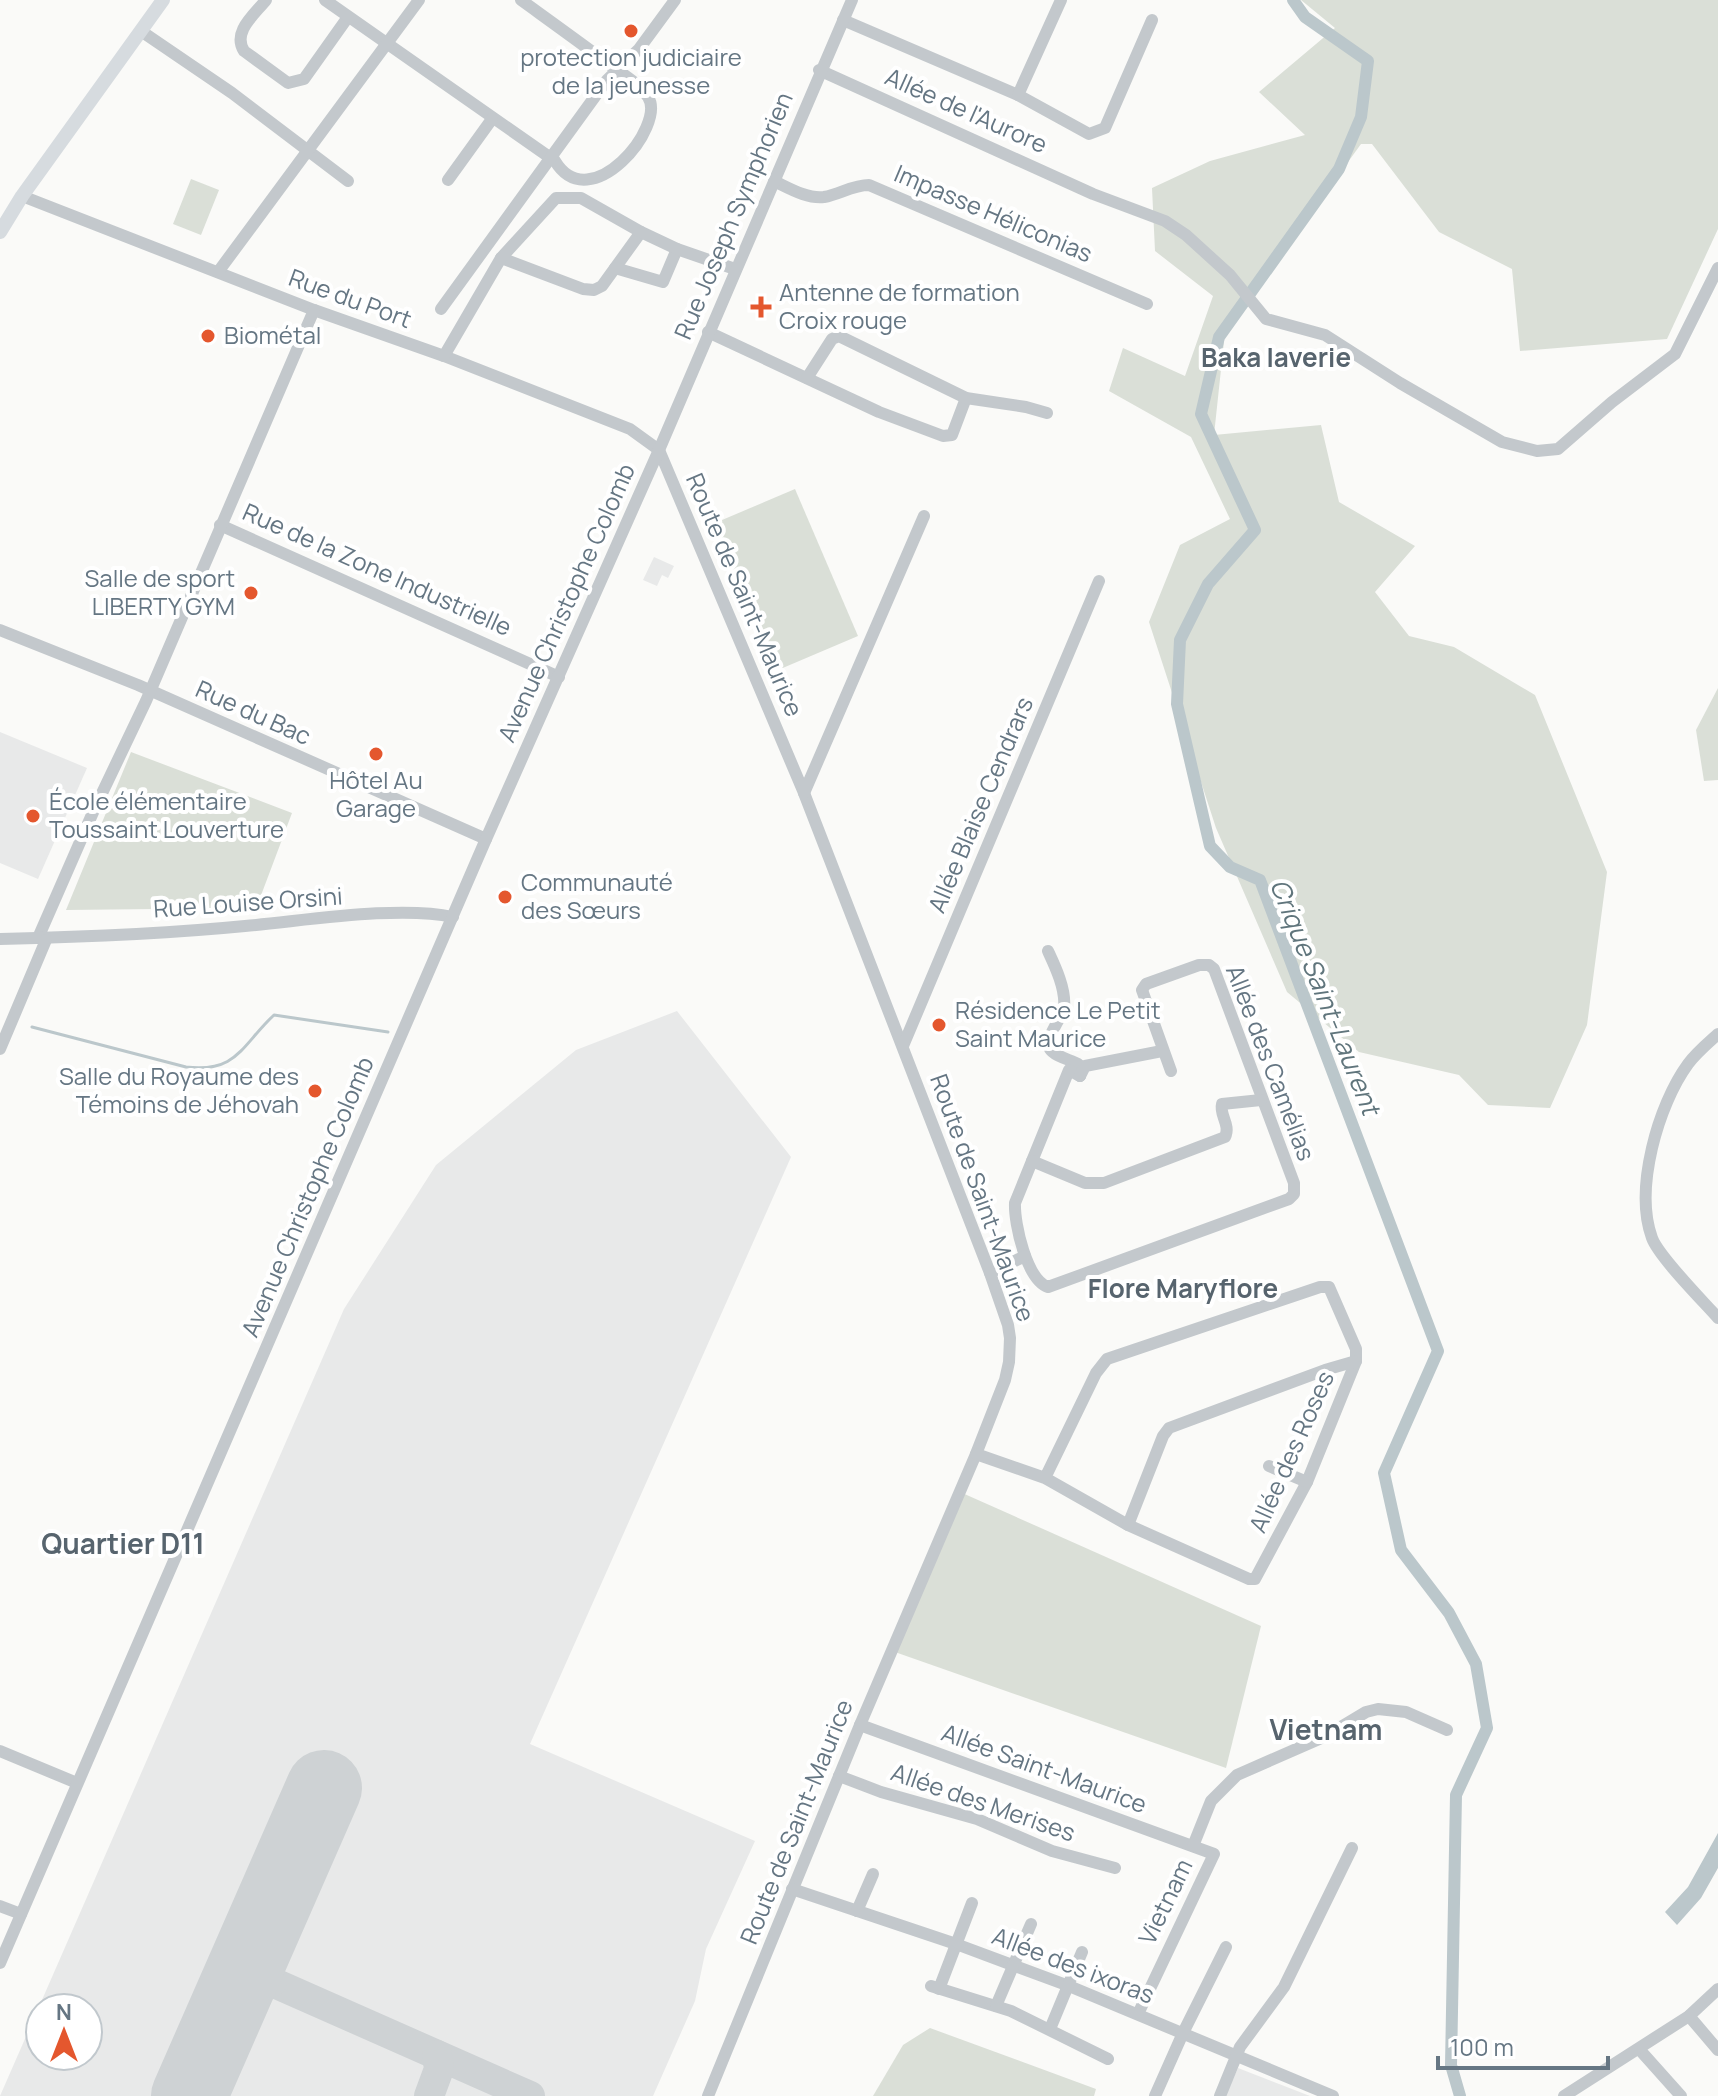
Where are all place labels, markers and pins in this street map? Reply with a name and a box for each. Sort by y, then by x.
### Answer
marker: protection judiciaire de la jeunesse [622,22,640,40]
place label: protection judiciaire de la jeunesse [520,40,742,101]
place label: Antenne de formation Croix rouge [779,275,1020,336]
marker: Antenne de formation Croix rouge [750,296,772,318]
place label: Biométal [224,318,321,351]
marker: Biométal [199,327,217,345]
place label: Salle de sport LIBERTY GYM [85,561,235,622]
marker: Salle de sport LIBERTY GYM [242,584,260,602]
marker: Hôtel Au Garage [367,745,385,763]
place label: Hôtel Au Garage [329,763,423,824]
place label: École élémentaire Toussaint Louverture [49,784,284,845]
marker: École élémentaire Toussaint Louverture [24,807,42,825]
place label: Communauté des Sœurs [521,865,673,926]
marker: Communauté des Sœurs [496,888,514,906]
place label: Résidence Le Petit Saint Maurice [955,993,1161,1054]
marker: Résidence Le Petit Saint Maurice [930,1016,948,1034]
place label: Salle du Royaume des Témoins de Jéhovah [59,1059,299,1120]
marker: Salle du Royaume des Témoins de Jéhovah [306,1082,324,1100]

